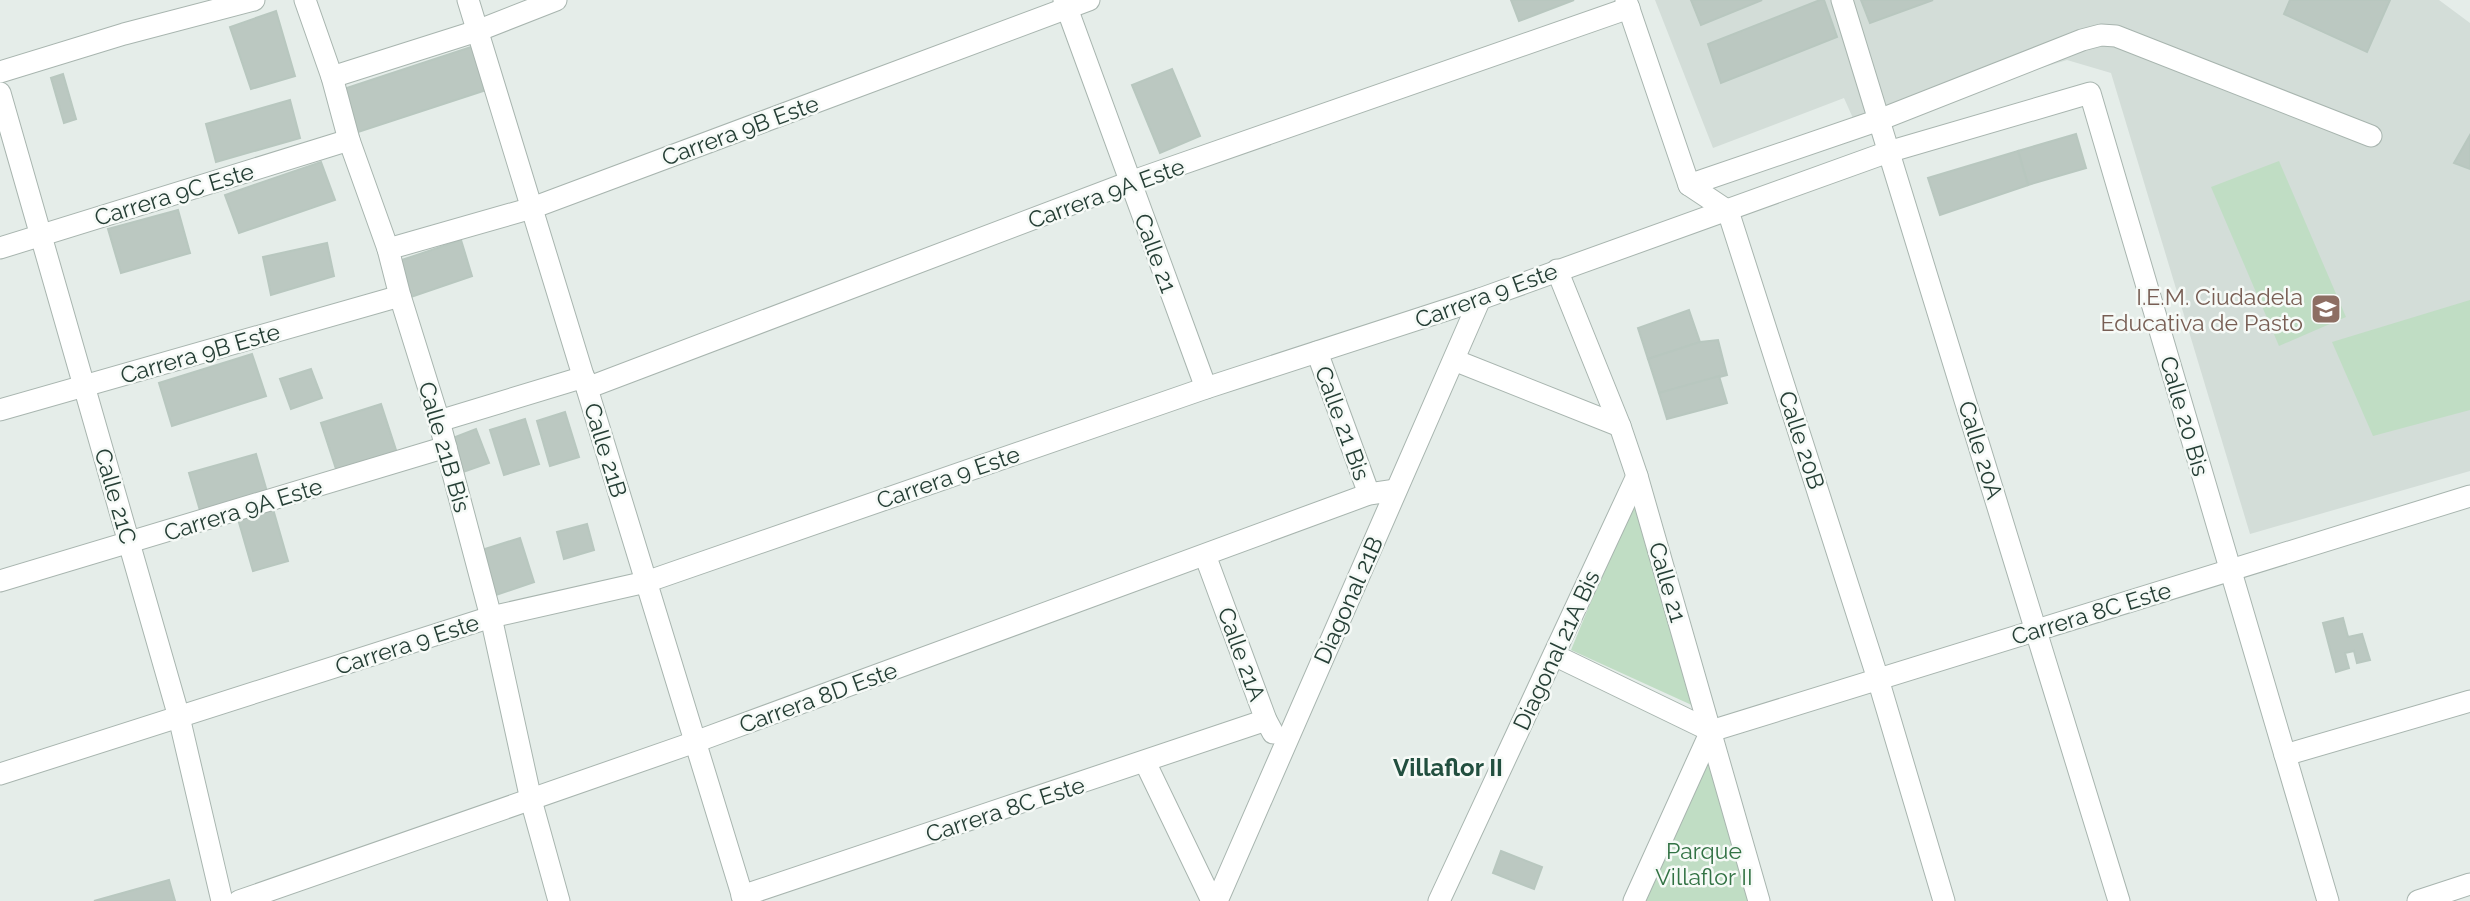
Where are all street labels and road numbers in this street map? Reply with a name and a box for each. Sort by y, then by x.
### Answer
street label: Carrera 9B Este [658,89,822,171]
street label: Carrera 9A Este [1024,152,1188,234]
street label: Carrera 9C Este [91,157,257,231]
street label: Calle 21 [1129,210,1183,296]
street label: Carrera 9 Este [1411,257,1561,333]
street label: Carrera 9B Este [117,317,283,389]
street label: Calle 20 Bis [2155,353,2215,479]
street label: Calle 21 Bis [1310,362,1376,484]
street label: Calle 21B Bis [413,379,477,515]
street label: Calle 20B [1773,388,1831,492]
street label: Calle 20A [1953,398,2009,503]
street label: Calle 21B [579,400,633,500]
street label: Carrera 9 Este [873,440,1023,514]
street label: Calle 21C [90,445,143,547]
street label: Carrera 9A Este [161,472,325,546]
street label: Diagonal 21B [1308,532,1388,668]
street label: Calle 21 [1644,539,1692,625]
street label: Diagonal 21A Bis [1507,566,1605,734]
street label: Carrera 8C Este [2008,576,2174,650]
street label: Calle 21A [1213,604,1272,705]
street label: Carrera 9 Este [332,608,482,680]
street label: Carrera 8D Este [735,656,901,738]
street label: Carrera 8C Este [922,771,1088,847]

